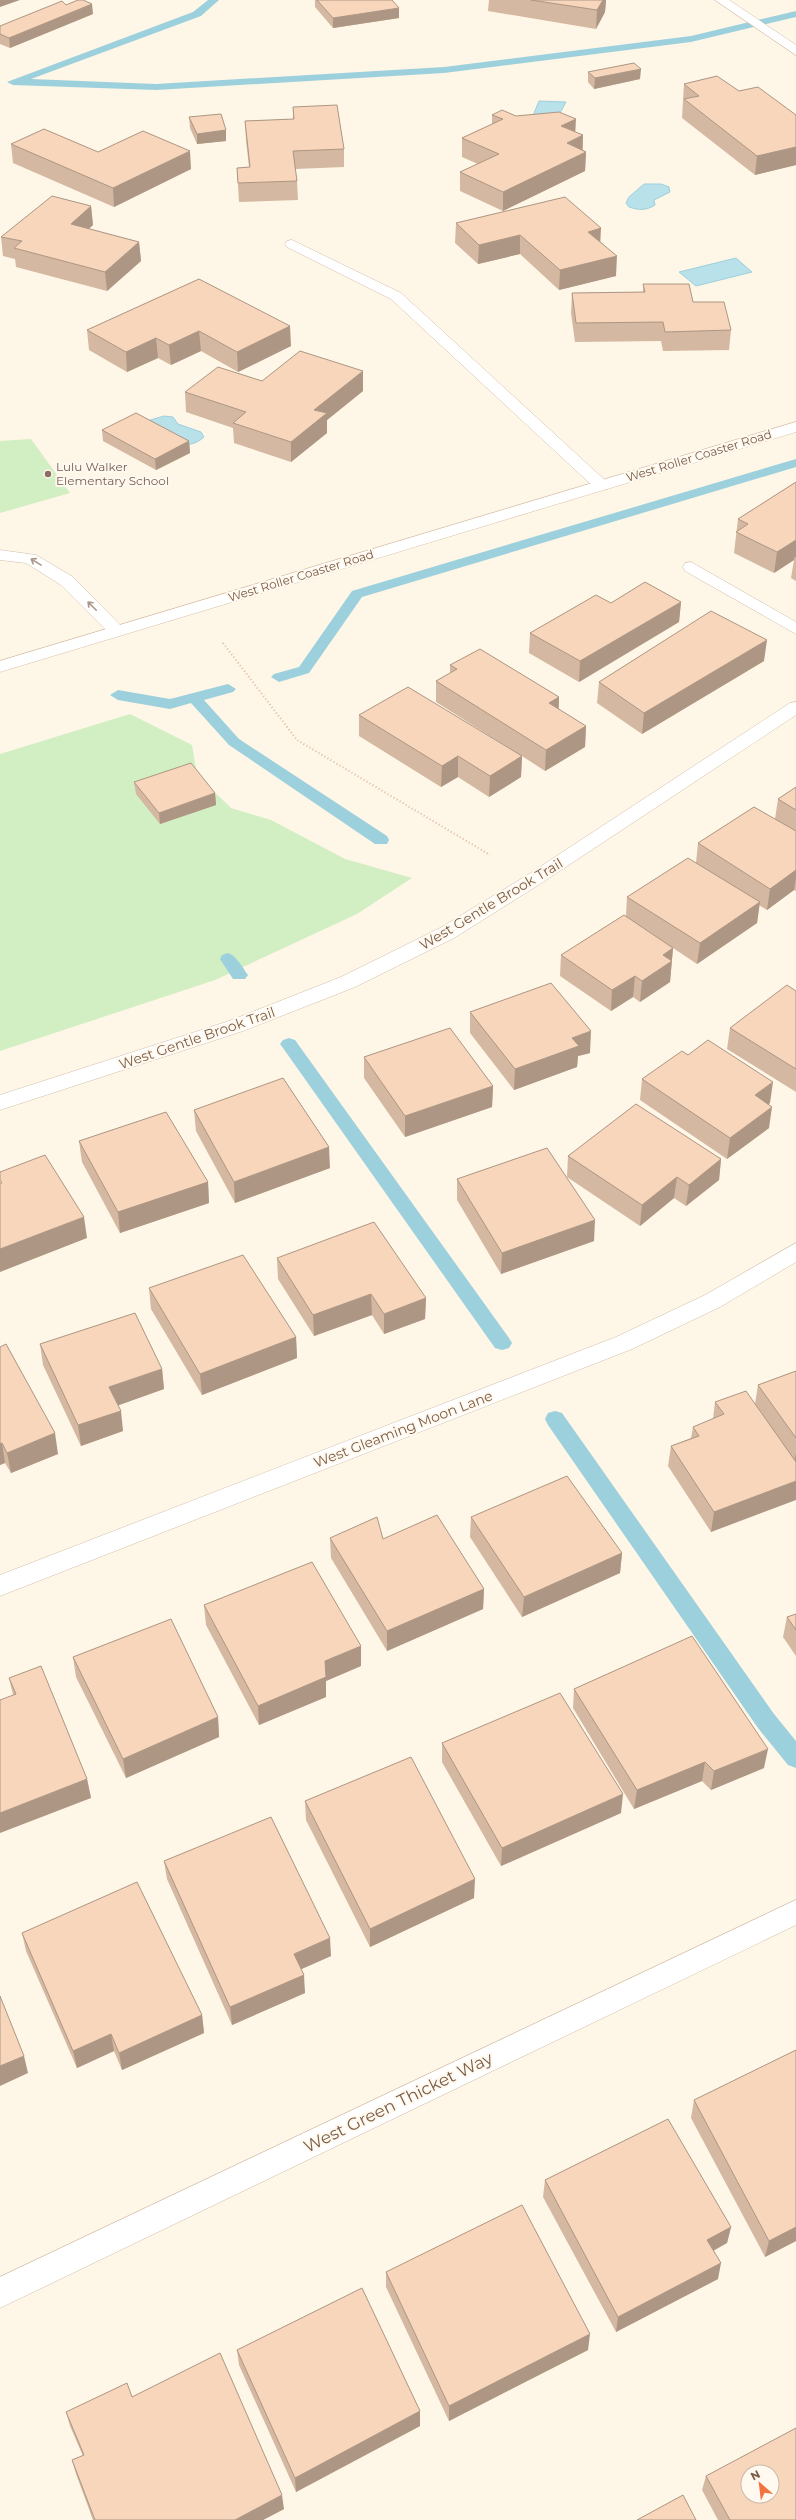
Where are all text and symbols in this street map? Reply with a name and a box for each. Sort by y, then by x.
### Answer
street label: West Roller Coaster Road [624,426,774,485]
place label: Lulu Walker Elementary School [56,459,169,488]
marker: Lulu Walker Elementary School [43,469,53,479]
street label: West Roller Coaster Road [226,546,376,605]
one-way arrow [30,558,42,566]
one-way arrow [87,601,97,611]
street label: West Gentle Brook Trail [416,854,566,954]
street label: West Gentle Brook Trail [117,1003,277,1073]
street label: West Gleaming Moon Lane [311,1386,495,1472]
street label: West Green Thicket Way [300,2047,496,2157]
north arrow [740,2464,780,2504]
text: N [748,2467,763,2483]

